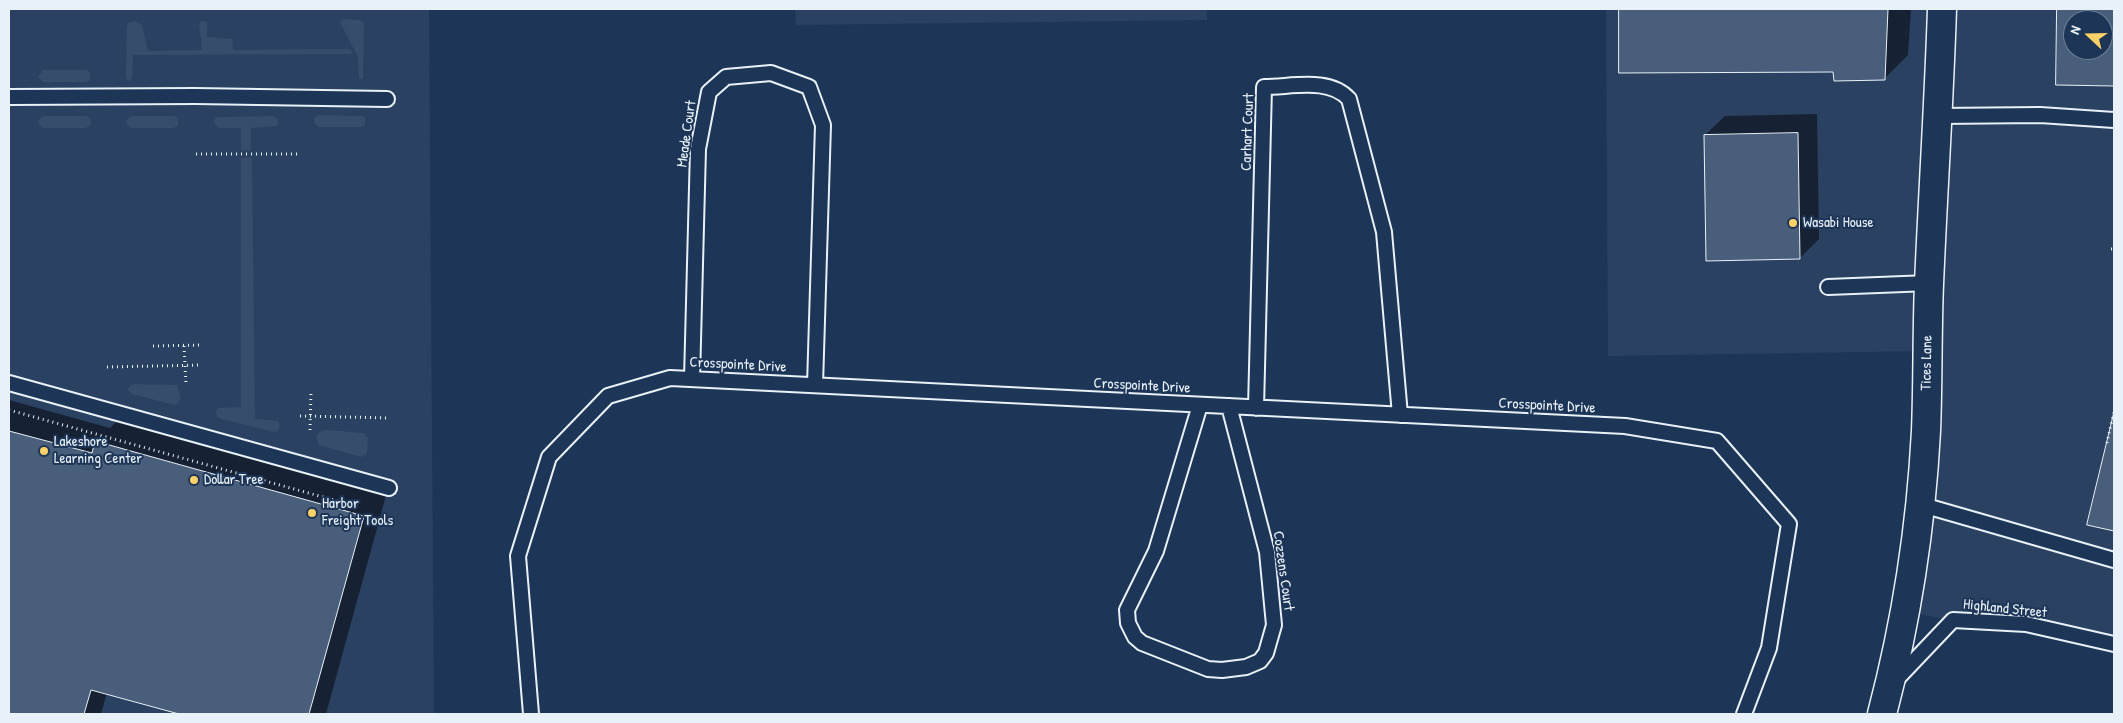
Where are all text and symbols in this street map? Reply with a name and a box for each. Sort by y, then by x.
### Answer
north arrow [2063,10,2113,60]
text: N [2064,23,2085,37]
street label: Carhart Court [1238,93,1258,171]
street label: Meade Court [673,99,701,169]
place label: Wasabi House [1803,214,1874,232]
marker: Wasabi House [1787,217,1799,229]
street label: Tices Lane [1918,335,1936,391]
street label: Crosspointe Drive [689,353,787,377]
street label: Crosspointe Drive [1093,374,1191,398]
street label: Crosspointe Drive [1498,394,1596,418]
place label: Lakeshore Learning Center [54,433,142,468]
marker: Lakeshore Learning Center [38,445,50,457]
place label: Dollar Tree [204,471,263,489]
marker: Dollar Tree [188,474,200,486]
place label: Harbor Freight Tools [322,495,393,530]
marker: Harbor Freight Tools [306,507,318,519]
street label: Cozzens Court [1269,530,1297,612]
street label: Highland Street [1962,596,2048,622]

